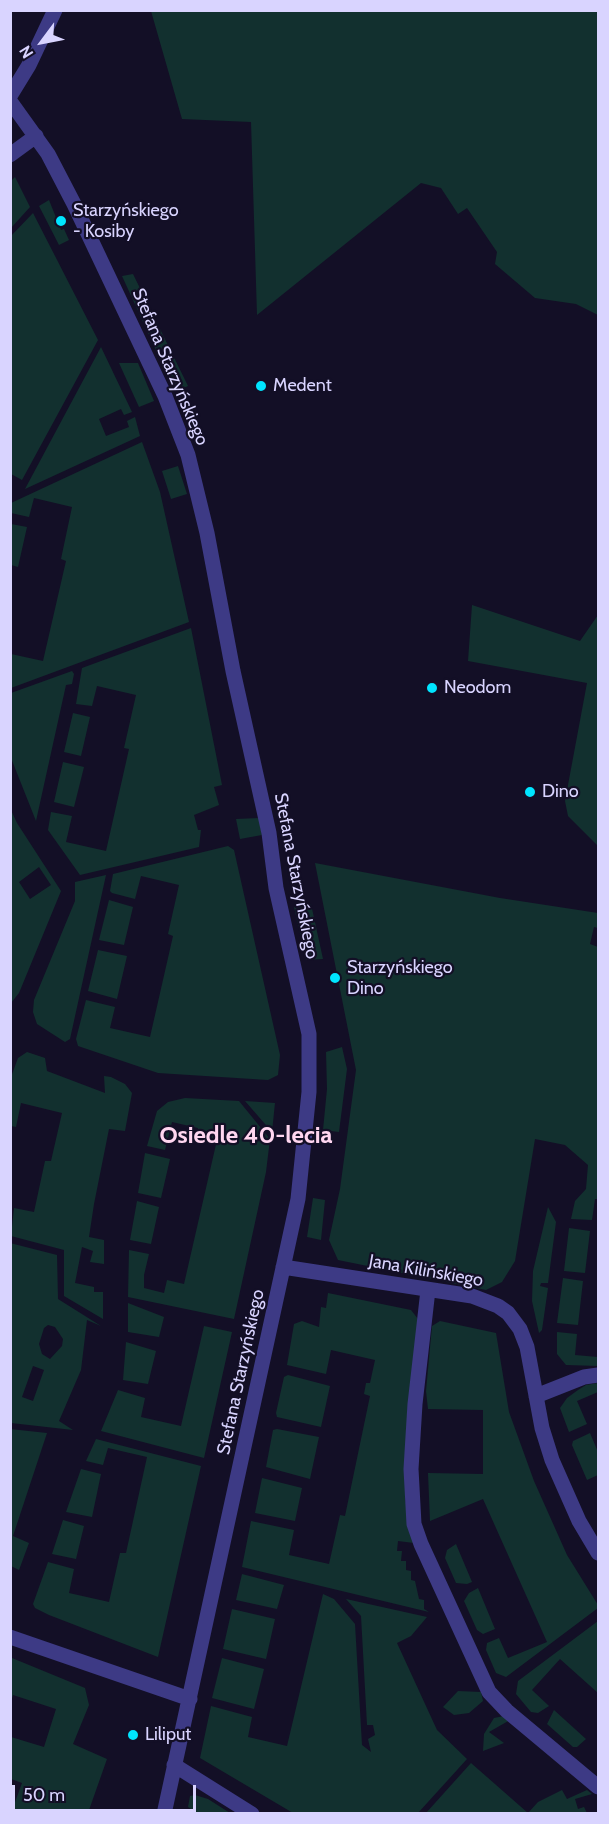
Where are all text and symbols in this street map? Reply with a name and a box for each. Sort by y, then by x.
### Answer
north arrow [12,12,72,72]
text: N [15,42,37,62]
place label: Starzyńskiego - Kosiby [73,200,179,242]
marker: Starzyńskiego - Kosiby [54,214,68,228]
street label: Stefana Starzyńskiego [127,285,213,449]
place label: Medent [273,375,332,397]
marker: Medent [254,379,268,393]
place label: Neodom [444,677,511,699]
marker: Neodom [425,681,439,695]
place label: Dino [542,781,579,803]
marker: Dino [523,785,537,799]
street label: Stefana Starzyńskiego [269,791,323,961]
place label: Starzyńskiego Dino [347,957,453,1000]
marker: Starzyńskiego Dino [328,971,342,985]
district label: Osiedle 40-lecia [159,1122,333,1150]
street label: Jana Kilińskiego [367,1250,485,1292]
street label: Stefana Starzyńskiego [213,1287,269,1457]
place label: Liliput [145,1724,191,1746]
marker: Liliput [126,1728,140,1742]
scale bar [15,1773,200,1811]
text: 50 m [23,1784,65,1806]

